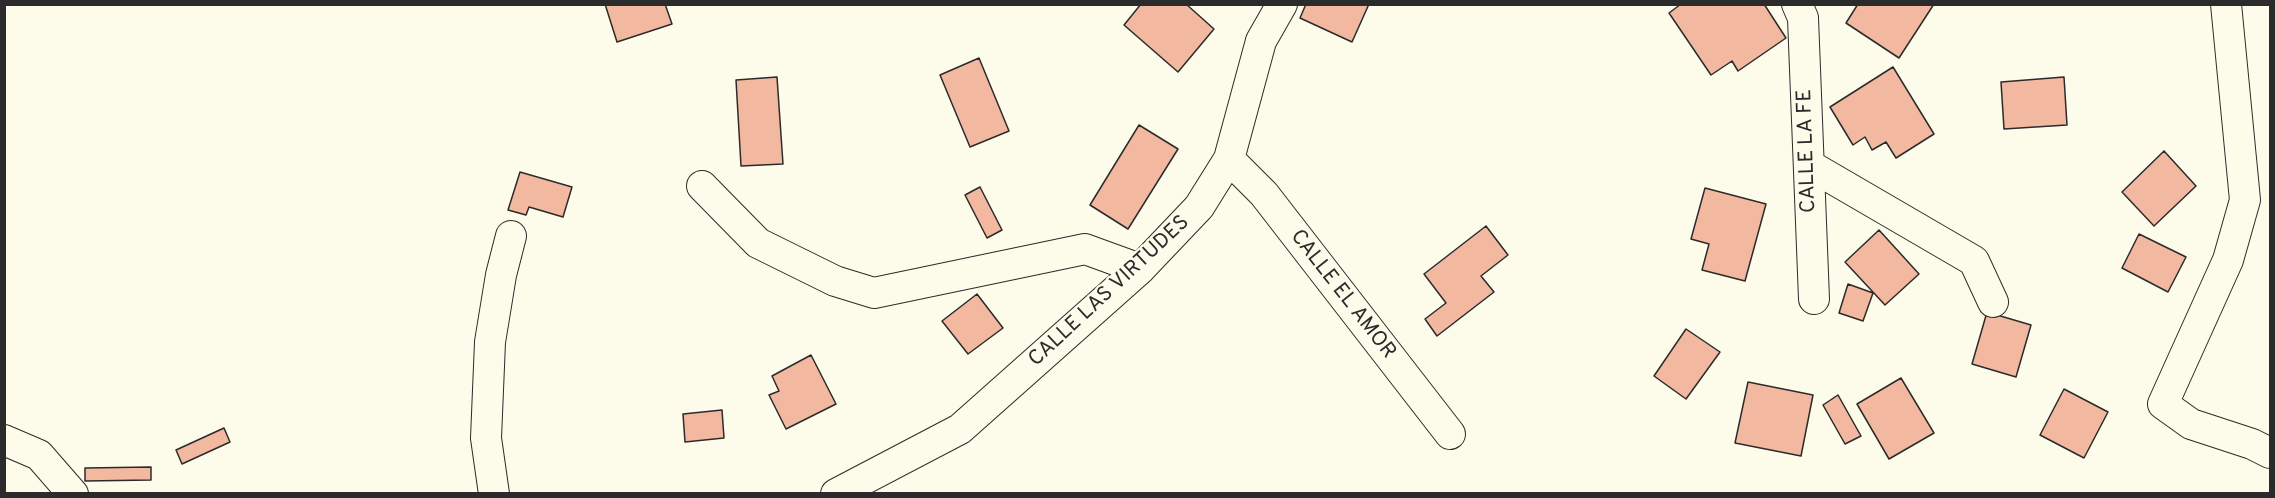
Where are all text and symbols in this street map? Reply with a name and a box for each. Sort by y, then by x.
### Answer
street label: CALLE LA FE [1793,89,1823,213]
street label: CALLE LAS VIRTUDES [1024,211,1196,373]
street label: CALLE EL AMOR [1284,225,1400,365]

